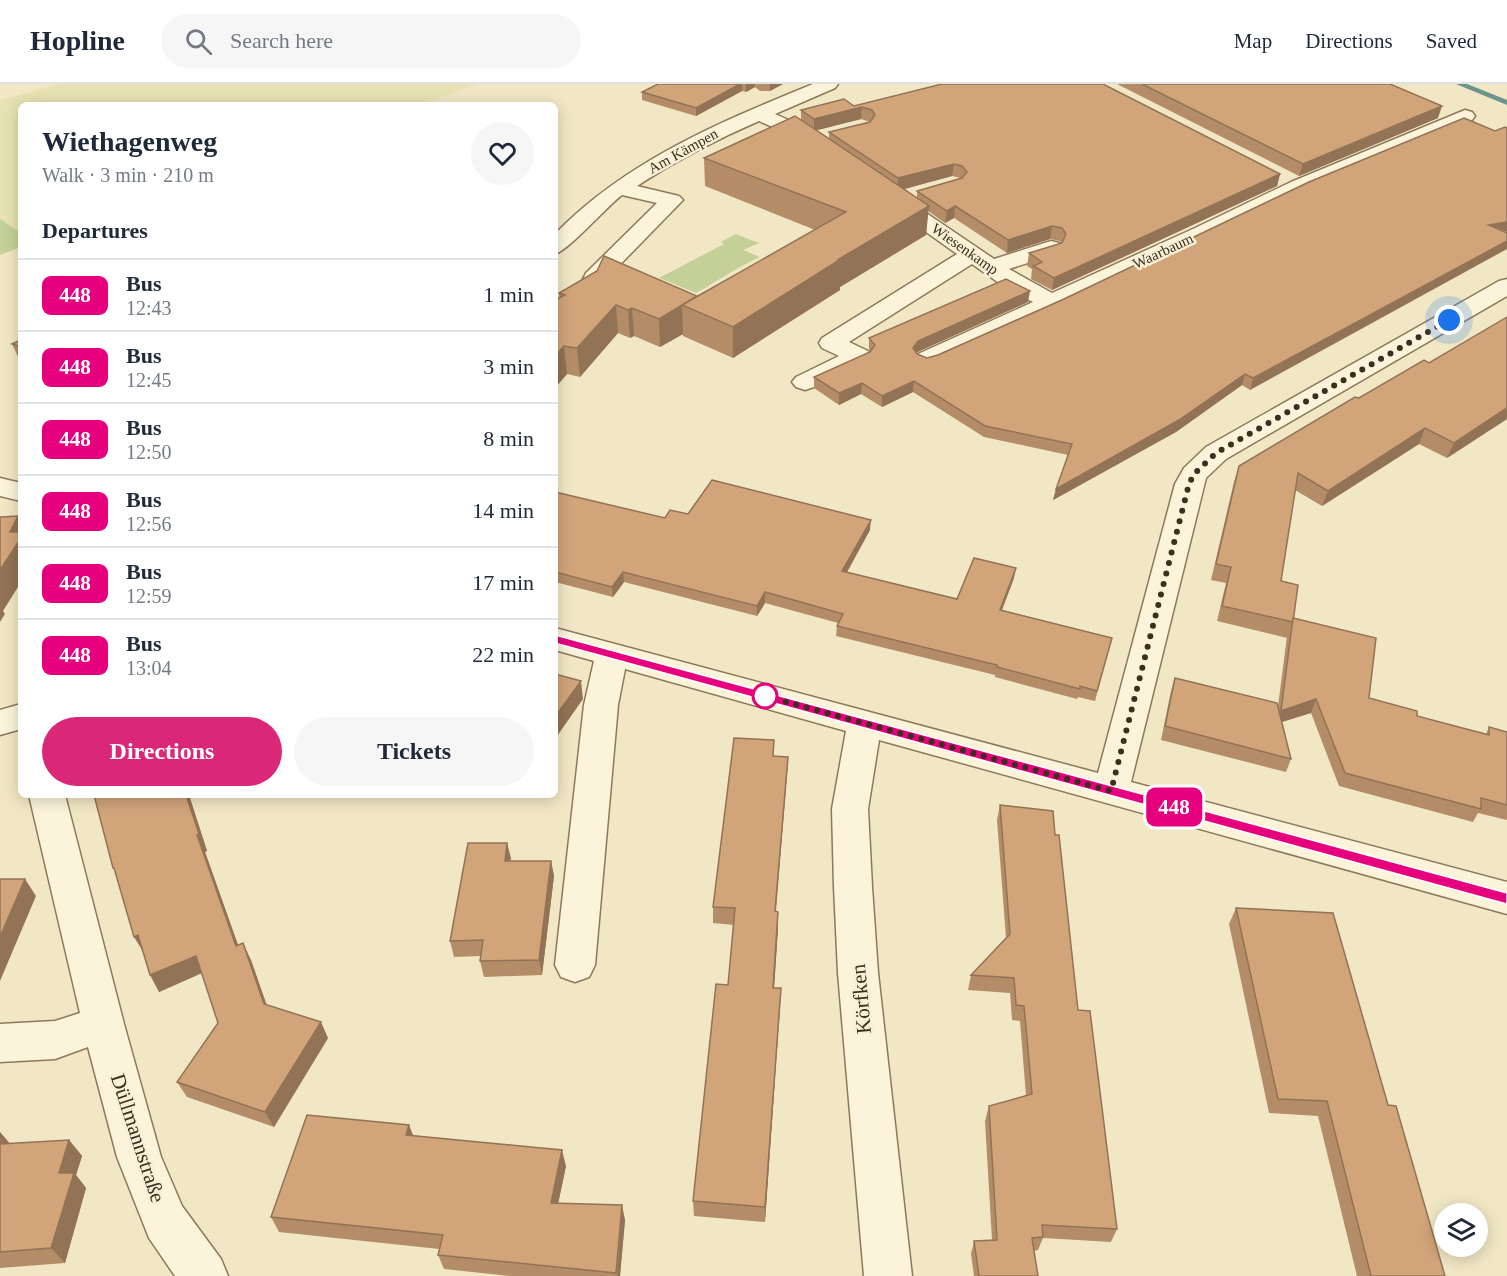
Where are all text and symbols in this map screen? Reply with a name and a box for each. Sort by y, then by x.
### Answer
search box [161,14,581,68]
text: Hopline [30,25,125,56]
icon: search [182,25,215,58]
text: Search here [230,28,333,53]
text: Map [1234,29,1272,53]
text: Directions [1305,29,1393,53]
text: Saved [1426,29,1477,53]
button: heart [471,122,534,185]
street label: Am Kämpen [645,125,721,177]
text: Wiethagenweg [42,126,217,157]
text: Walk · 3 min · 210 m [42,164,214,186]
text: Departures [42,218,148,243]
street label: Wiesenkamp [929,220,1001,278]
street label: Waarbaum [1130,230,1196,272]
text: Bus [126,271,161,296]
text: 1 min [483,282,534,307]
text: 448 [59,283,91,307]
text: 12:43 [126,297,172,319]
your location [1434,305,1464,335]
text: Bus [126,343,161,368]
text: 3 min [483,354,534,379]
text: 448 [59,355,91,379]
text: 12:45 [126,369,172,391]
text: Bus [126,415,161,440]
text: 8 min [483,426,534,451]
text: 448 [59,427,91,451]
text: 12:50 [126,441,172,463]
text: Bus [126,487,161,512]
text: 14 min [472,498,534,523]
text: 448 [59,499,91,523]
text: 12:56 [126,513,172,535]
text: Bus [126,559,161,584]
text: 17 min [472,570,534,595]
text: 448 [59,571,91,595]
text: 12:59 [126,585,172,607]
text: Bus [126,631,161,656]
text: 22 min [472,642,534,667]
text: 448 [59,643,91,667]
text: 13:04 [126,657,172,679]
unlabelled marker [752,683,778,709]
button: Directions [42,717,282,786]
button: Tickets [294,717,534,786]
line badge: 448 [1140,788,1208,826]
text: 448 [1158,795,1190,819]
street label: Körfken [846,963,876,1035]
street label: Düllmannstraße [106,1071,170,1205]
map controls [1434,1203,1488,1257]
button: layers [1434,1203,1488,1257]

